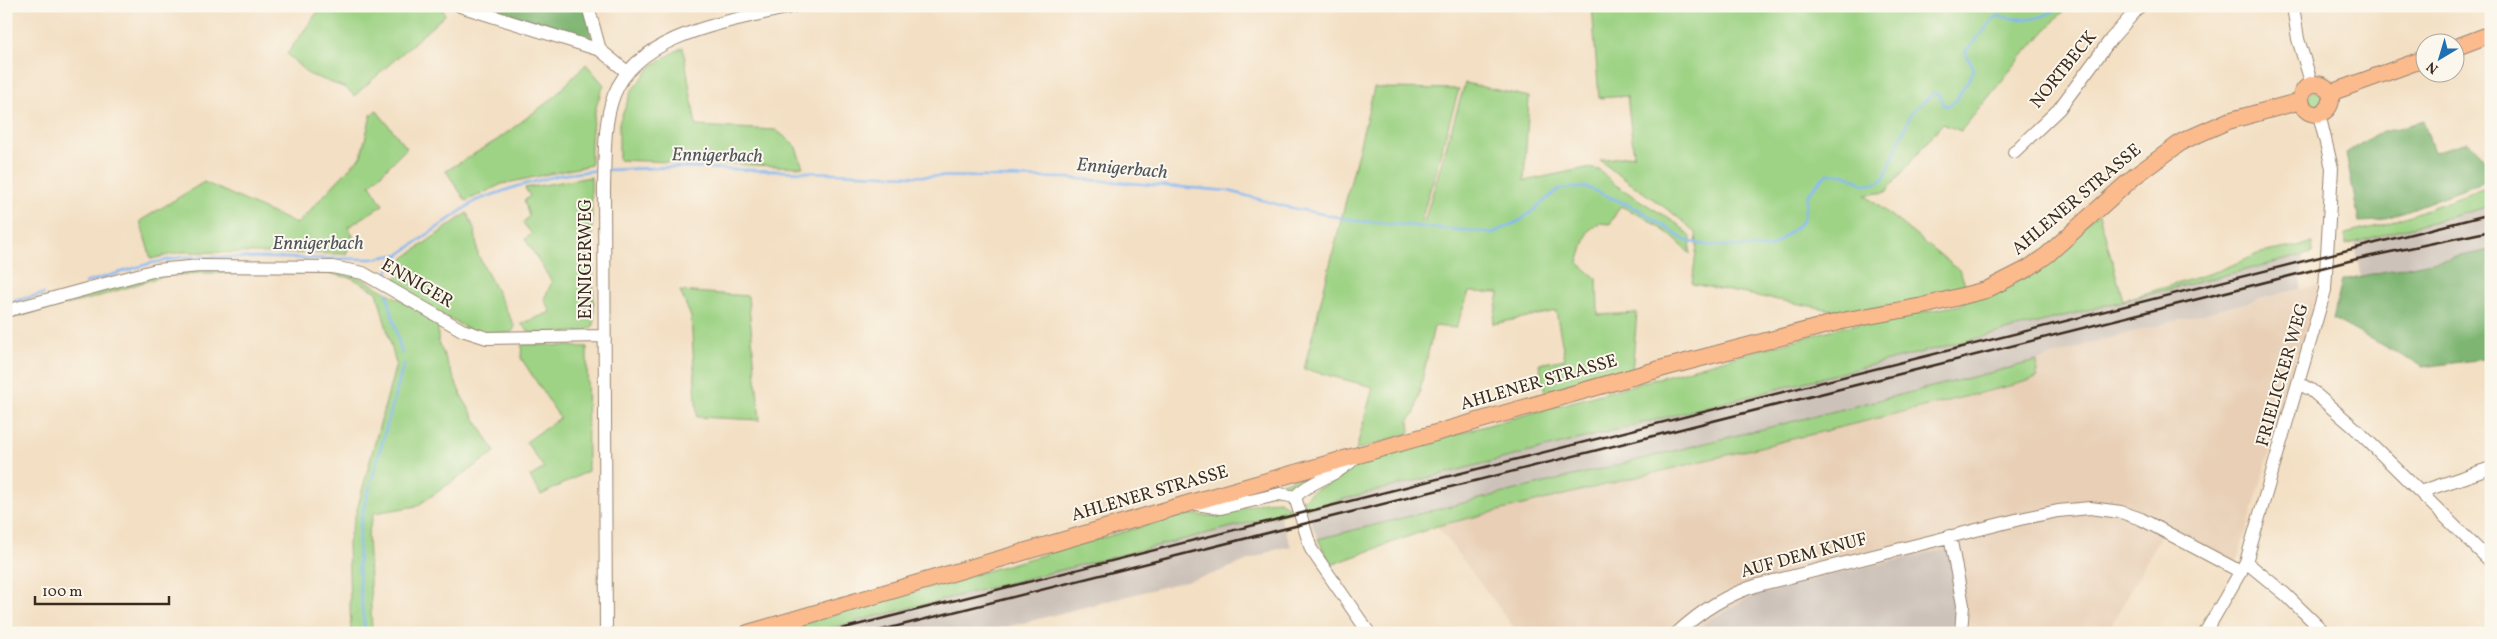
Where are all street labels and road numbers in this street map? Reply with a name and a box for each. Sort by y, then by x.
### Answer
street label: NORTBECK [2025,26,2103,114]
street label: AHLENER STRASSE [2007,138,2147,262]
street label: ENNIGERWEG [574,199,599,319]
street label: ENNIGER [376,253,458,315]
street label: FRIELICKER WEG [2251,300,2315,450]
street label: AHLENER STRASSE [1458,349,1621,417]
street label: AHLENER STRASSE [1069,460,1232,528]
street label: AUF DEM KNUF [1738,527,1870,585]

